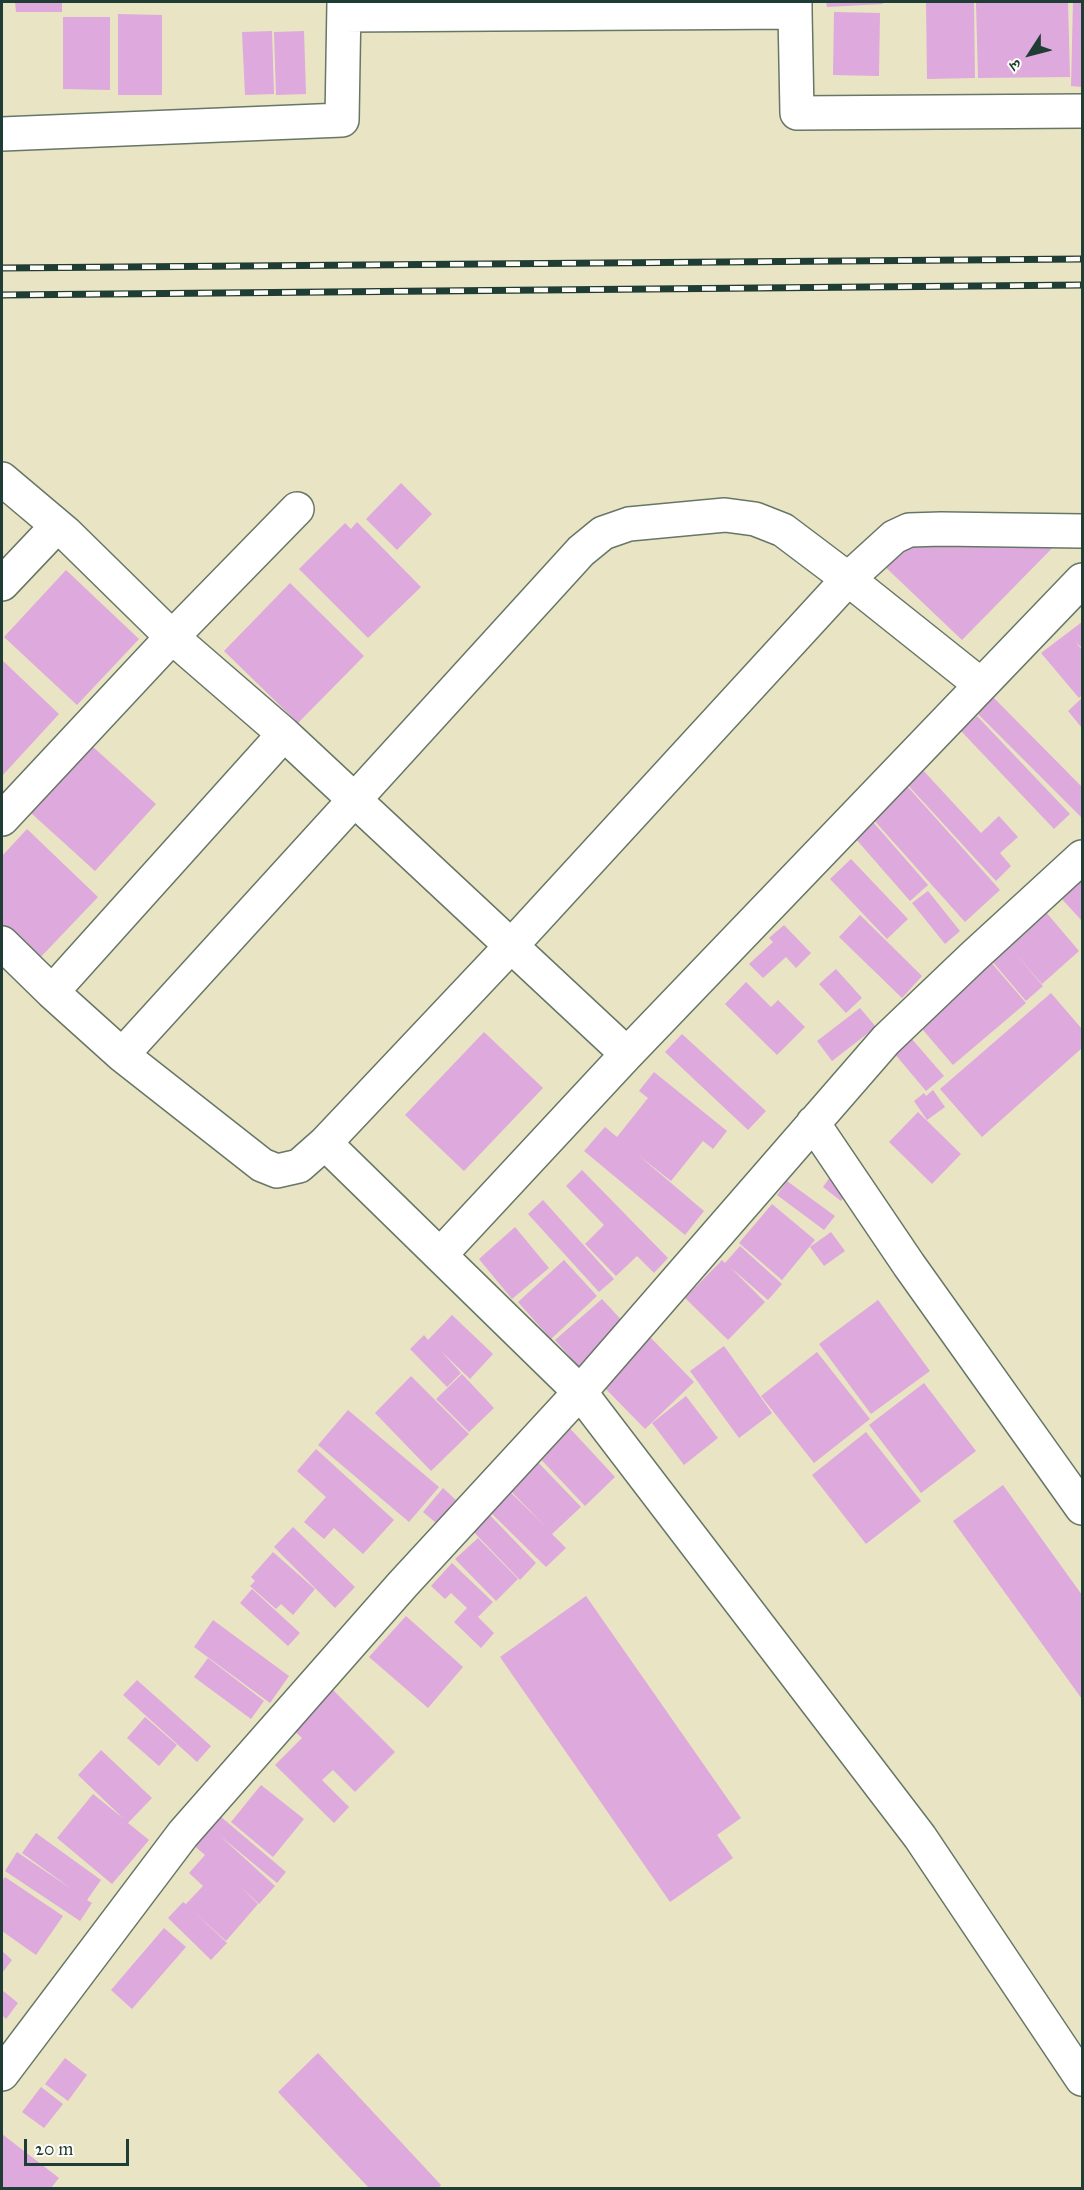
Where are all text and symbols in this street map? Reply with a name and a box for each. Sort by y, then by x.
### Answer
north arrow [1000,24,1060,84]
text: उ [1005,56,1025,74]
scale bar [27,2127,132,2165]
text: 20 m [35,2138,73,2160]

